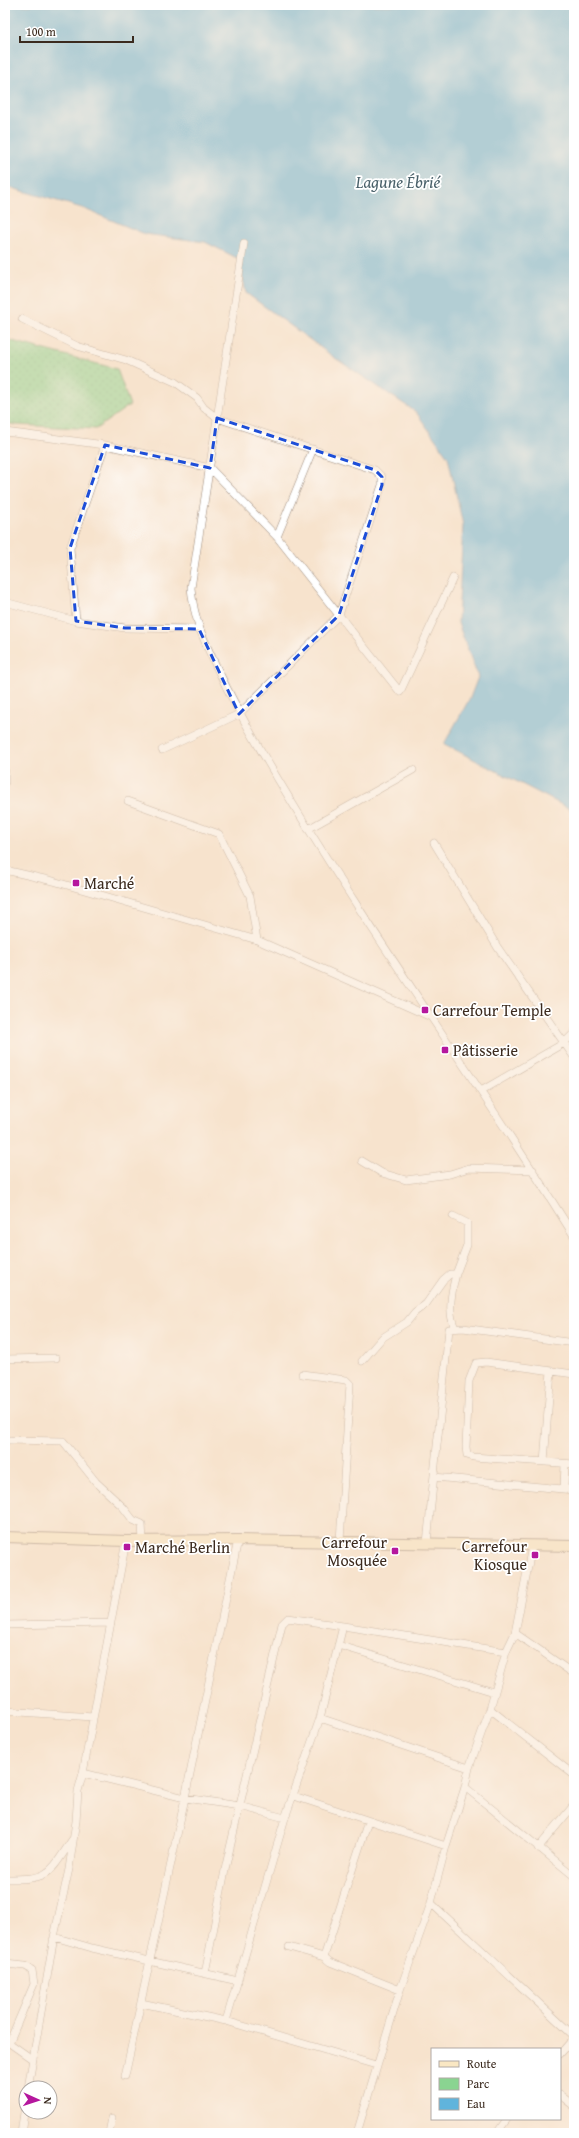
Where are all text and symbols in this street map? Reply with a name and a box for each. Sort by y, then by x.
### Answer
scale bar [20,18,133,44]
text: 100 m [26,23,56,40]
water label: Lagune Ébrié [355,169,441,194]
place label: Marché [84,871,134,895]
marker: Marché [71,878,81,888]
place label: Carrefour Temple [433,998,551,1022]
marker: Carrefour Temple [420,1005,430,1015]
place label: Pâtisserie [453,1038,518,1062]
marker: Pâtisserie [440,1045,450,1055]
place label: Carrefour Mosquée [322,1530,387,1572]
place label: Carrefour Kiosque [462,1534,527,1576]
place label: Marché Berlin [135,1535,230,1559]
marker: Marché Berlin [122,1542,132,1552]
marker: Carrefour Mosquée [390,1546,400,1556]
marker: Carrefour Kiosque [530,1550,540,1560]
legend [431,2048,561,2120]
text: Route [467,2055,497,2072]
text: Parc [467,2075,490,2092]
north arrow [18,2080,58,2120]
text: Eau [467,2095,486,2112]
text: N [40,2096,56,2105]

